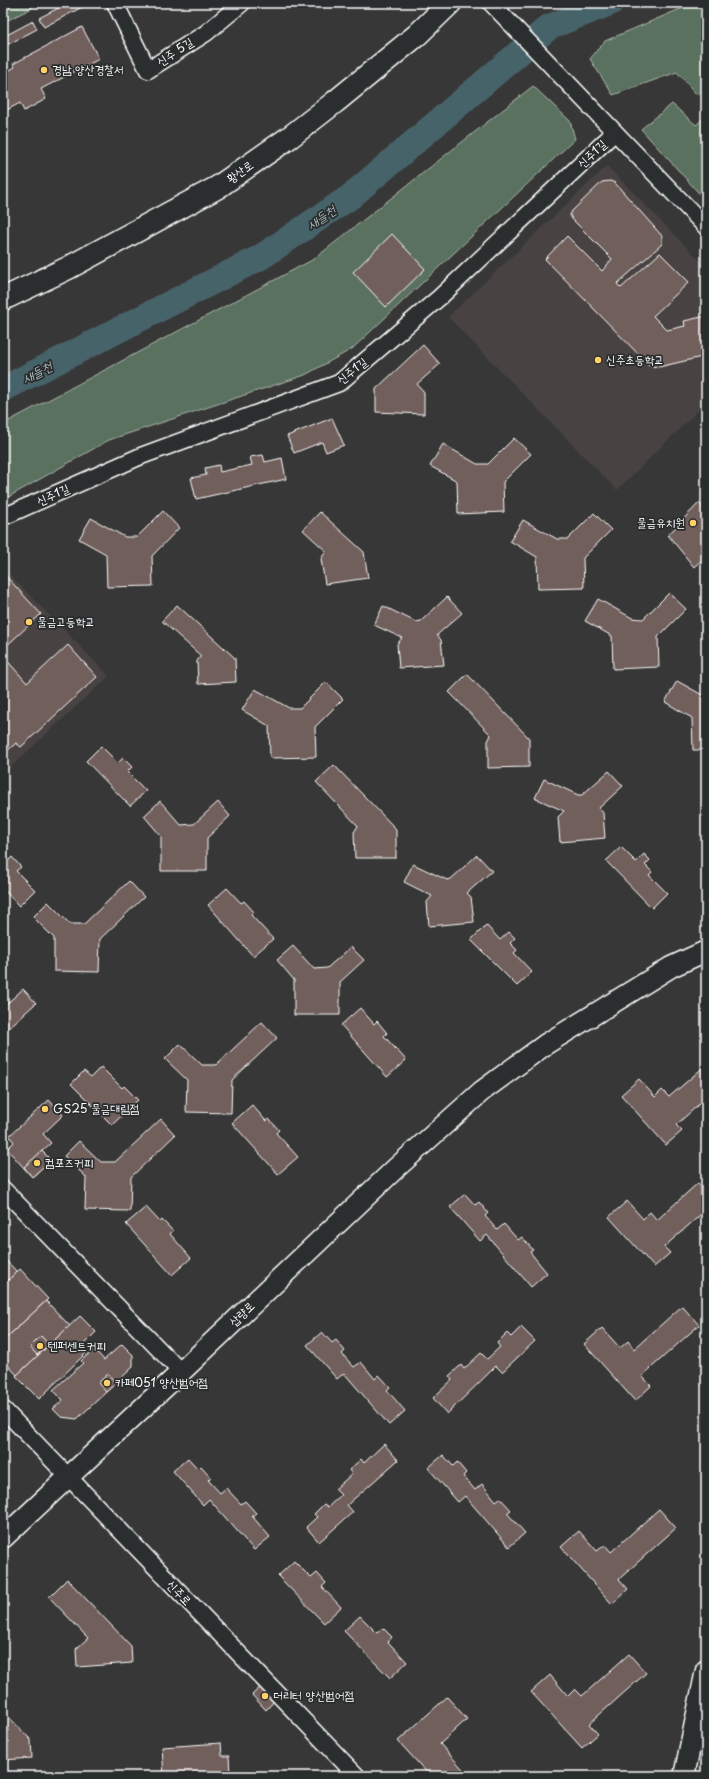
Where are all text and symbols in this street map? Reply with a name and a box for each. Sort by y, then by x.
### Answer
street label: 신주 5길 [153,32,197,70]
place label: 경남 양산경찰서 [52,60,124,78]
marker: 경남 양산경찰서 [39,65,49,75]
street label: 신주1길 [573,135,610,172]
street label: 황산로 [222,156,256,187]
water label: 새들천 [302,199,340,233]
place label: 신주초등학교 [606,350,664,368]
street label: 신주1길 [332,352,371,388]
water label: 새들천 [18,355,56,387]
marker: 신주초등학교 [593,355,603,365]
street label: 신주1길 [33,479,72,509]
place label: 물금유치원 [637,513,685,531]
marker: 물금유치원 [688,518,698,528]
place label: 물금고등학교 [37,612,95,630]
marker: 물금고등학교 [24,617,34,627]
place label: GS25 물금대림점 [53,1099,139,1117]
marker: GS25 물금대림점 [40,1104,50,1114]
place label: 컴포즈커피 [45,1153,93,1171]
marker: 컴포즈커피 [32,1158,42,1168]
street label: 삽량로 [225,1297,258,1330]
place label: 텐퍼센트커피 [48,1336,106,1354]
marker: 텐퍼센트커피 [35,1341,45,1351]
place label: 카페051 양산범어점 [115,1373,208,1391]
marker: 카페051 양산범어점 [102,1378,112,1388]
street label: 신주로 [163,1576,196,1609]
place label: 더리터 양산범어점 [273,1686,354,1704]
marker: 더리터 양산범어점 [260,1691,270,1701]

